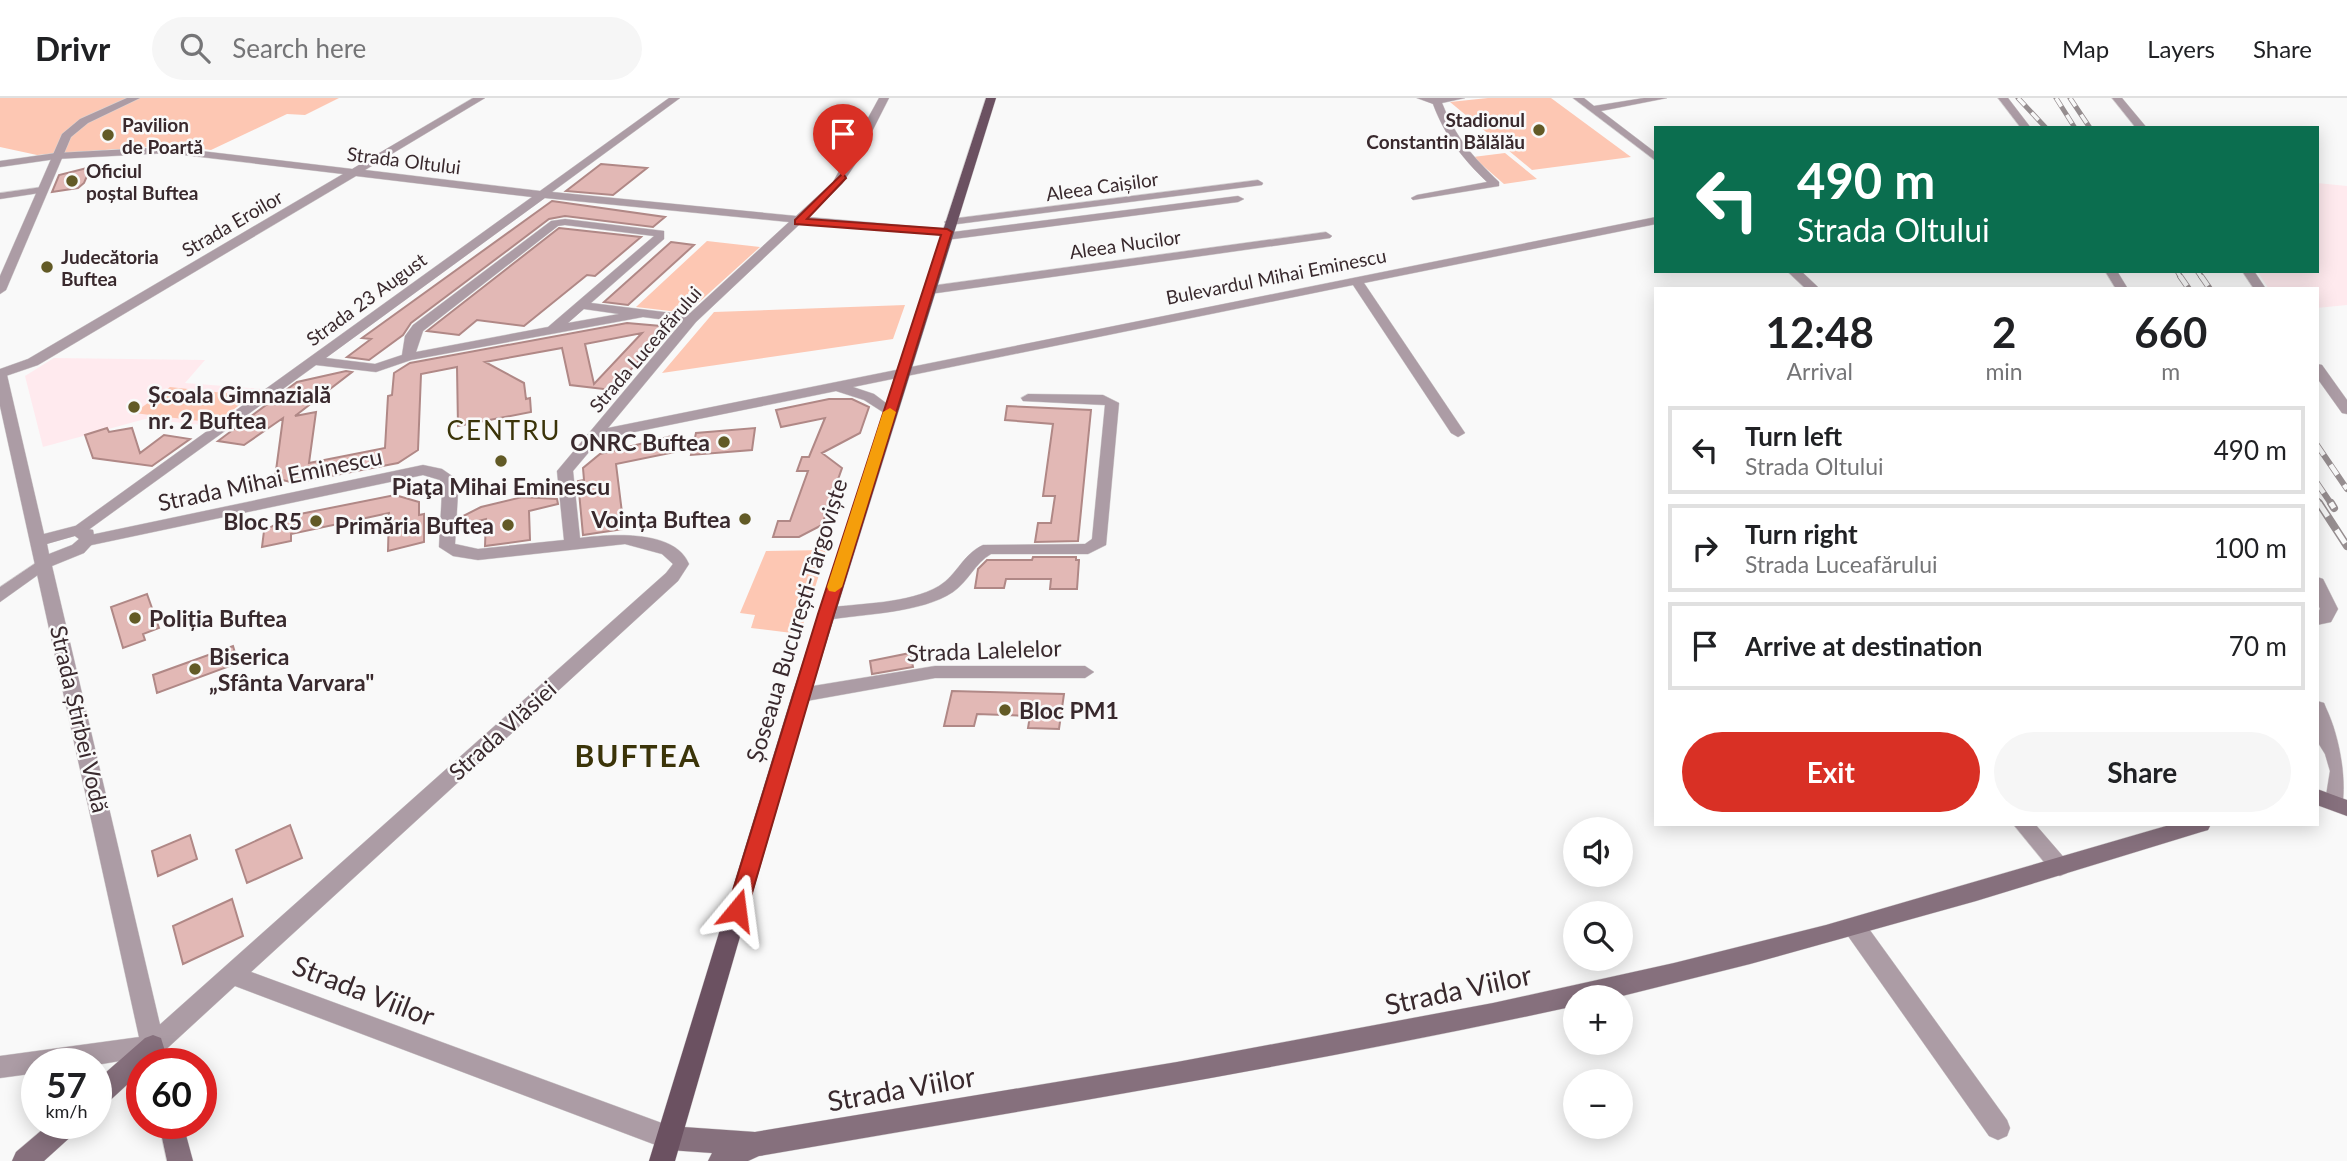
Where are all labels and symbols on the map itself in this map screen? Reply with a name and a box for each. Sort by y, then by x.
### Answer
pin [813,104,873,176]
place label: Stadionul Constantin Bălălău [1366,108,1525,153]
place label: Pavilion de Poartă [122,113,203,158]
marker: Stadionul Constantin Bălălău [1531,122,1547,138]
marker: Pavilion de Poartă [100,127,116,143]
street label: Strada Oltului [346,142,462,178]
place label: Oficiul poștal Buftea [86,159,198,204]
street label: Aleea Caișilor [1044,167,1160,205]
marker: Oficiul poștal Buftea [64,173,80,189]
street label: Strada Eroilor [177,185,287,261]
street label: Aleea Nucilor [1068,225,1182,263]
street label: Bulevardul Mihai Eminescu [1164,243,1388,309]
place label: Judecătoria Buftea [61,245,159,290]
street label: Strada 23 August [301,248,431,350]
marker: Judecătoria Buftea [39,259,55,275]
street label: Strada Luceafărului [584,281,706,417]
place label: Școala Gimnazială nr. 2 Buftea [148,380,331,434]
marker: Școala Gimnazială nr. 2 Buftea [126,399,142,415]
district label: CENTRU [447,414,561,446]
place label: ONRC Buftea [570,428,710,456]
marker: ONRC Buftea [716,434,732,450]
street label: Strada Mihai Eminescu [155,442,385,516]
marker: Piaţa Mihai Eminescu [493,453,509,469]
place label: Piaţa Mihai Eminescu [392,472,610,500]
street label: Șoseaua București-Târgoviște [740,475,852,765]
place label: Voința Buftea [590,505,731,533]
place label: Bloc R5 [223,507,302,535]
place label: Primăria Buftea [335,511,494,539]
marker: Voința Buftea [737,511,753,527]
marker: Bloc R5 [308,513,324,529]
marker: Primăria Buftea [500,517,516,533]
place label: Poliția Buftea [149,604,287,632]
marker: Poliția Buftea [127,610,143,626]
street label: Strada Știrbei Vodă [45,623,115,815]
street label: Strada Lalelelor [906,633,1063,667]
place label: Biserica „Sfânta Varvara" [209,642,374,696]
marker: Biserica „Sfânta Varvara" [187,661,203,677]
street label: Strada Vlăsiei [443,675,561,785]
place label: Bloc PM1 [1019,696,1119,724]
marker: Bloc PM1 [997,702,1013,718]
district label: BUFTEA [574,737,702,773]
position arrow [700,873,774,947]
street label: Strada Viilor [288,947,440,1033]
street label: Strada Viilor [1381,957,1535,1021]
speed limit sign: 60 [126,1048,217,1139]
street label: Strada Viilor [825,1058,977,1118]

